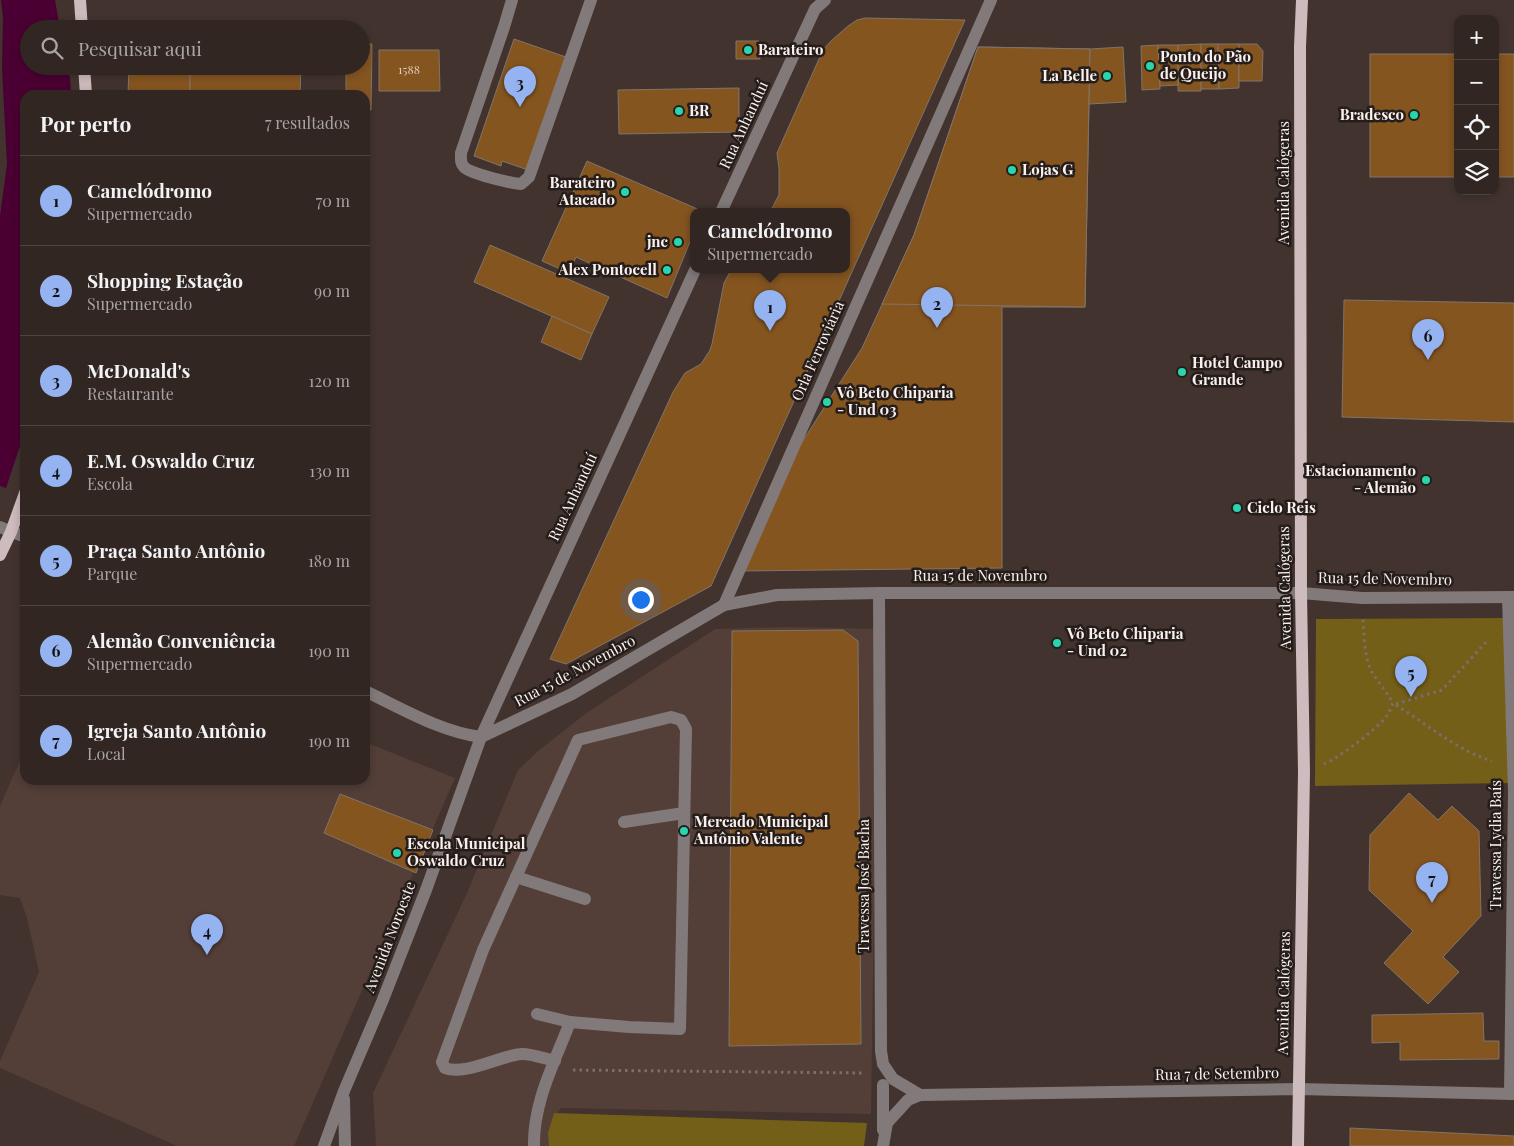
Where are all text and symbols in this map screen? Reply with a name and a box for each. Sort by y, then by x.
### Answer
map controls [1454,15,1499,195]
button: + [1454,15,1499,60]
search box [20,20,370,75]
icon: search [38,34,66,62]
text: Pesquisar aqui [78,35,202,61]
place label: Barateiro [758,39,823,59]
marker: Barateiro [742,44,754,56]
place label: Ponto do Pão de Queijo [1160,46,1251,83]
marker: Ponto do Pão de Queijo [1144,60,1156,72]
button: − [1454,60,1499,105]
house number: 1588 [398,61,420,77]
place label: La Belle [1042,65,1097,85]
pin: 3 [504,66,536,107]
marker: La Belle [1101,70,1113,82]
street label: Rua Anhanduí [714,77,772,172]
place label: BR [689,100,710,120]
place label: Bradesco [1340,104,1404,124]
marker: BR [673,105,685,117]
button: locate [1454,105,1499,150]
text: Por perto [40,109,131,137]
marker: Bradesco [1408,109,1420,121]
text: 7 resultados [265,112,350,133]
street label: Avenida Calógeras [1273,121,1293,246]
button: layers [1454,150,1499,195]
place label: Lojas G [1022,159,1073,179]
marker: Lojas G [1006,164,1018,176]
place label: Barateiro Atacado [550,172,615,209]
text: Camelódromo [87,177,212,203]
marker: Barateiro Atacado [619,186,631,198]
text: 1 [53,190,59,211]
text: 70 m [316,190,350,211]
text: Supermercado [87,203,192,224]
popup [690,208,850,273]
text: Camelódromo [707,217,833,243]
place label: jnc [646,231,669,251]
marker: jnc [672,236,684,248]
text: Supermercado [707,243,813,264]
place label: Alex Pontocell [558,259,657,279]
marker: Alex Pontocell [661,264,673,276]
text: Shopping Estação [87,267,243,293]
text: 2 [52,280,60,301]
text: 90 m [314,280,350,301]
pin: 2 [921,287,953,328]
pin: 1 [754,290,786,331]
text: Supermercado [87,293,192,314]
street label: Orla Ferroviária [786,297,848,404]
pin: 6 [1412,319,1444,360]
place label: Hotel Campo Grande [1192,352,1283,389]
text: McDonald's [87,357,190,383]
marker: Hotel Campo Grande [1176,366,1188,378]
text: 3 [52,370,60,391]
text: 120 m [309,370,350,391]
place label: Vô Beto Chiparia - Und 03 [836,382,954,419]
text: Restaurante [87,383,174,404]
marker: Vô Beto Chiparia - Und 03 [821,396,833,408]
text: E.M. Oswaldo Cruz [87,447,255,473]
street label: Rua Anhanduí [543,449,601,544]
text: 4 [52,460,60,481]
text: 130 m [309,460,350,481]
place label: Estacionamento - Alemão [1305,460,1416,497]
text: Escola [87,473,133,494]
marker: Estacionamento - Alemão [1420,474,1432,486]
place label: Ciclo Reis [1247,497,1316,517]
marker: Ciclo Reis [1231,502,1243,514]
street label: Avenida Calógeras [1273,526,1295,651]
text: Praça Santo Antônio [87,537,265,563]
text: 5 [52,550,60,571]
text: 180 m [308,550,350,571]
text: Parque [87,563,137,584]
street label: Rua 15 de Novembro [913,565,1047,585]
street label: Rua 15 de Novembro [1318,567,1452,589]
your location [628,587,654,613]
place label: Vô Beto Chiparia - Und 02 [1066,623,1184,660]
text: Alemão Conveniência [87,627,276,653]
street label: Rua 15 de Novembro [511,630,638,710]
marker: Vô Beto Chiparia - Und 02 [1051,637,1063,649]
text: 6 [52,640,60,661]
text: 190 m [308,640,350,661]
text: Supermercado [87,653,192,674]
pin: 5 [1395,656,1427,697]
text: Igreja Santo Antônio [87,717,266,743]
text: 7 [52,730,60,751]
text: 190 m [308,730,350,751]
text: Local [87,743,126,764]
street label: Travessa Lydia Baís [1485,780,1505,910]
place label: Mercado Municipal Antônio Valente [693,811,829,848]
street label: Travessa José Bacha [853,819,873,953]
marker: Mercado Municipal Antônio Valente [678,825,690,837]
place label: Escola Municipal Oswaldo Cruz [407,833,526,870]
marker: Escola Municipal Oswaldo Cruz [391,847,403,859]
pin: 7 [1416,862,1448,903]
street label: Avenida Noroeste [358,878,419,996]
pin: 4 [191,914,223,955]
street label: Avenida Calógeras [1272,931,1294,1056]
street label: Rua 7 de Setembro [1155,1062,1279,1084]

